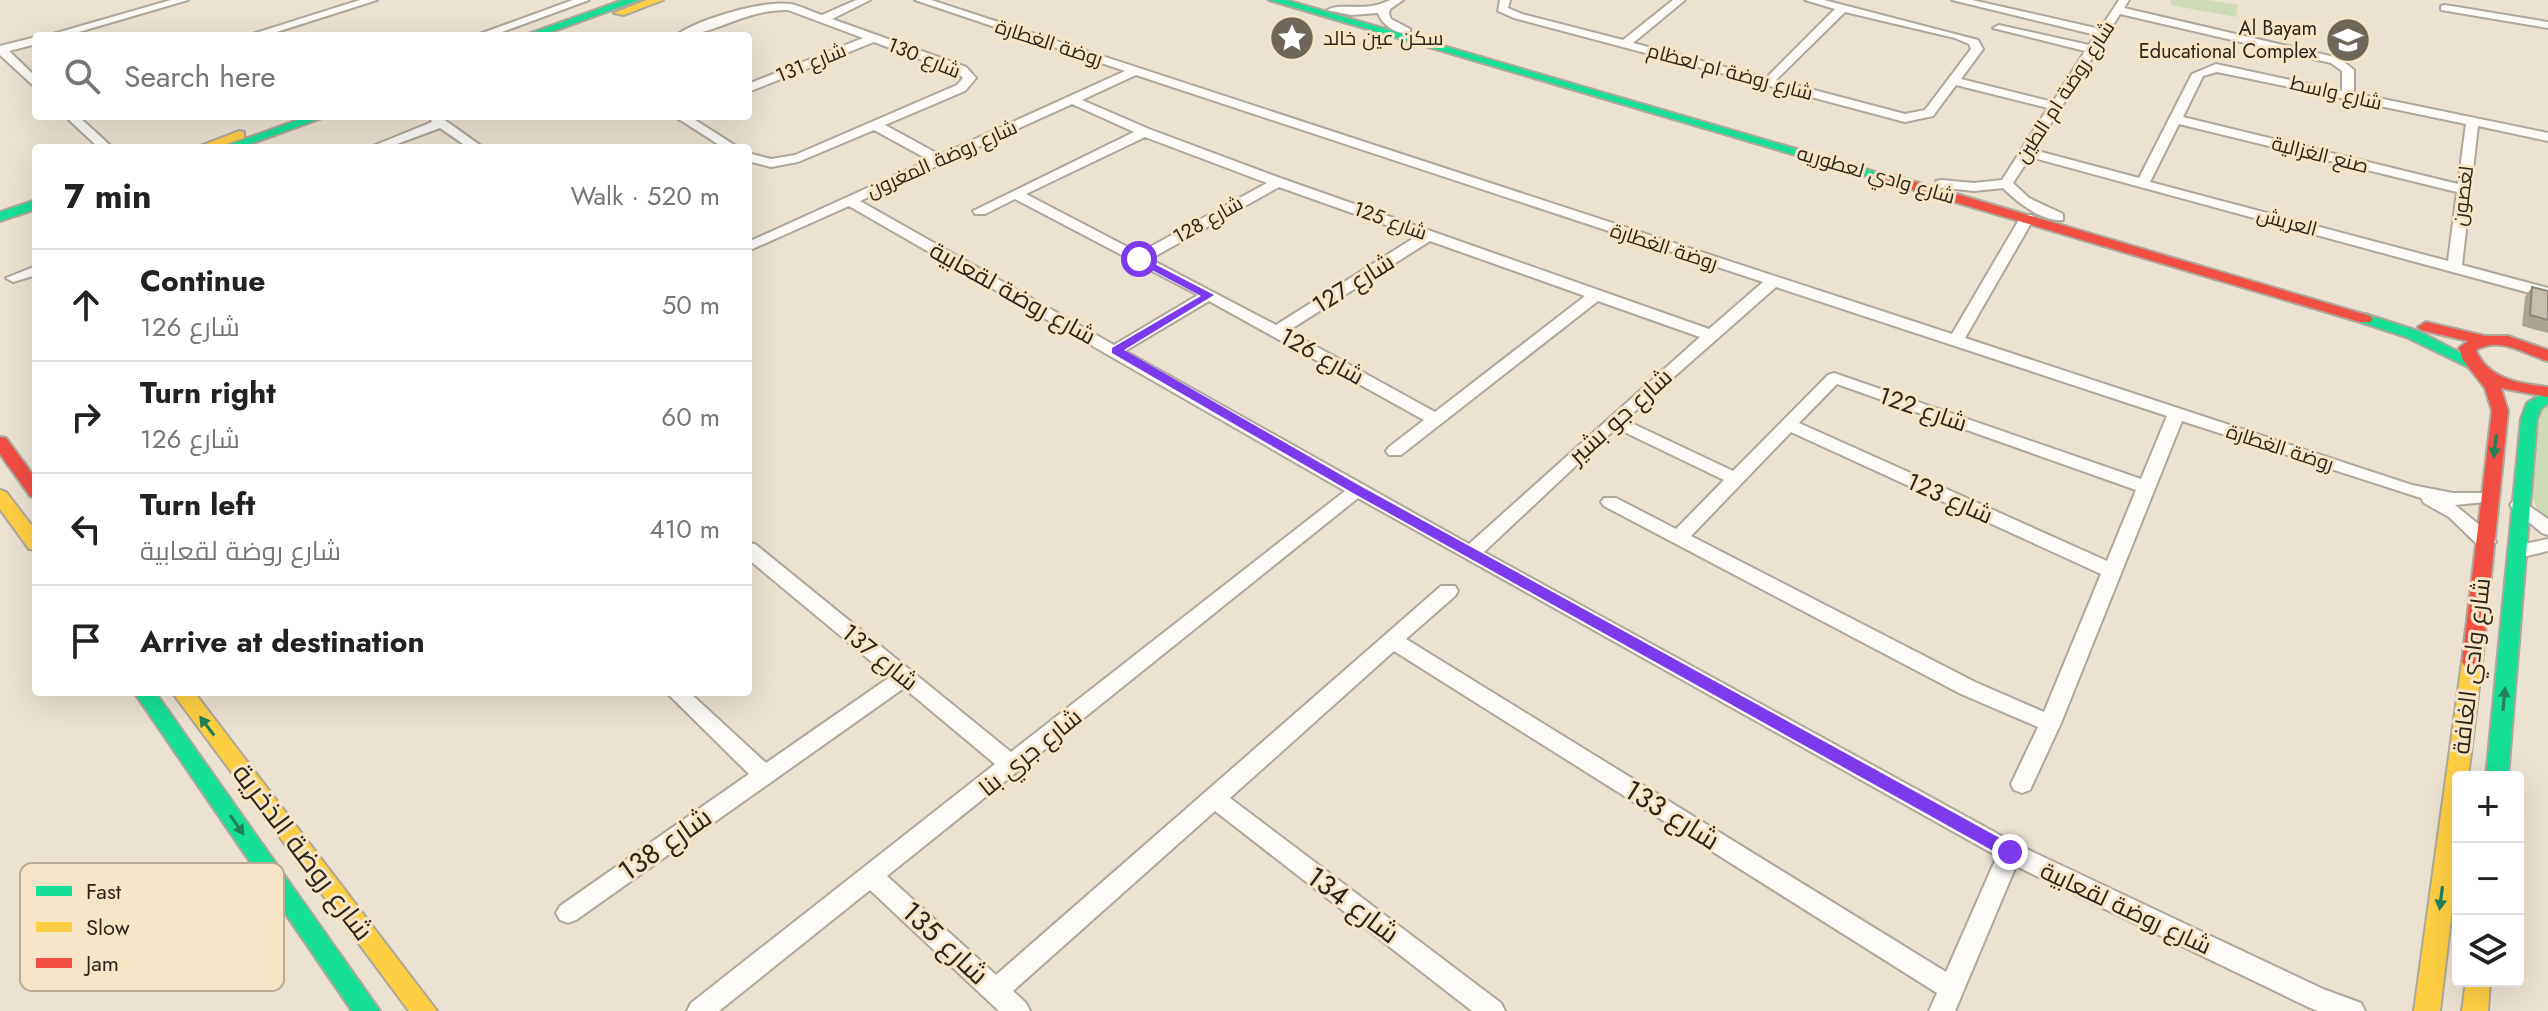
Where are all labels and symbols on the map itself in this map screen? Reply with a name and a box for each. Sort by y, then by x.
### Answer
street label: روضة الغطارة [991,12,1107,74]
place icon: سكن عين خالد [1268,14,1316,62]
place label: Al Bayam Educational Complex [2139,14,2318,66]
street label: شارع روضة ام الطين [2008,15,2122,169]
school or university icon: Al Bayam Educational Complex [2324,16,2372,64]
place label: سكن عين خالد [1323,24,1444,53]
street label: شارع 130 [883,30,965,86]
street label: شارع 131 [771,36,851,90]
street label: شارع روضة ام لعظام [1644,36,1816,108]
street label: شارع واسط [2287,68,2385,118]
street label: شارع روضة المغرون [862,113,1022,205]
street label: صنع الغزالية [2269,129,2371,181]
street label: شارع وادي لعطوريه [1793,139,1958,212]
street label: لغصون [2445,164,2481,228]
street label: شارع 128 [1168,189,1248,251]
street label: شارع 125 [1349,194,1431,248]
street label: العريش [2254,200,2320,244]
street label: روضة الغطارة [1606,216,1722,278]
street label: شارع روضة لقعابية [923,233,1103,353]
route start [1121,241,1157,277]
street label: شارع 127 [1305,244,1401,322]
street label: شارع 126 [1273,318,1371,394]
street label: شارع جو بشير [1559,360,1680,474]
street label: شارع 122 [1874,378,1972,440]
street label: روضة الغطارة [2222,417,2338,479]
one-way arrow [2489,434,2502,459]
street label: شارع 123 [1901,463,1999,533]
street label: شارع وادي الغافة [2443,576,2500,756]
street label: شارع 137 [834,615,926,699]
one-way arrow [2498,686,2511,711]
street label: شارع جري بنا [971,700,1090,805]
one-way arrow [200,716,216,736]
street label: شارع روضة الذخرية [223,755,383,949]
street label: شارع 133 [1616,770,1728,860]
street label: شارع 138 [610,797,720,891]
one-way arrow [229,814,244,835]
route end [1992,834,2028,870]
street label: شارع روضة لقعابية [2035,853,2217,963]
street label: شارع 134 [1298,856,1408,954]
legend [20,863,284,991]
text: Fast [86,875,122,907]
one-way arrow [2435,886,2448,911]
street label: شارع 135 [892,892,998,994]
text: Slow [86,911,130,943]
text: Jam [83,947,119,979]

